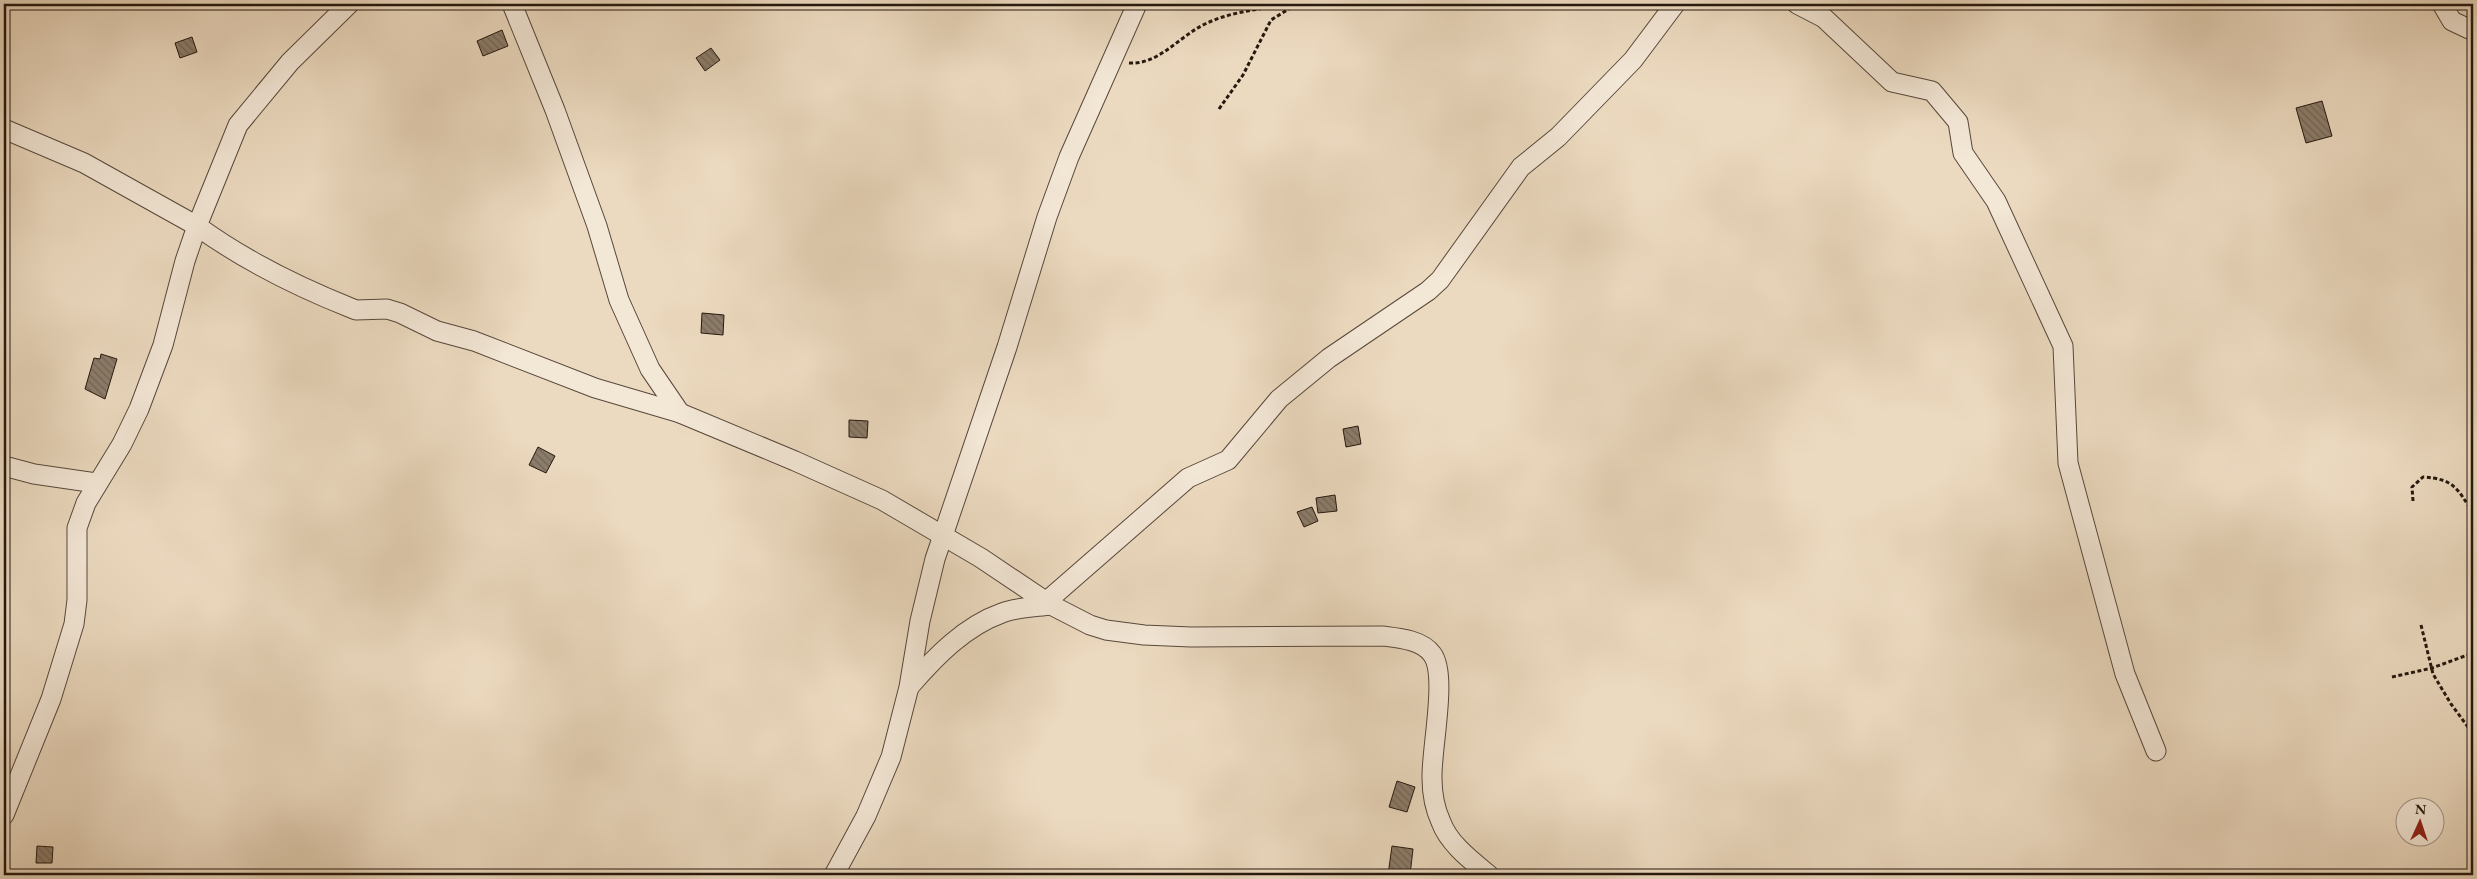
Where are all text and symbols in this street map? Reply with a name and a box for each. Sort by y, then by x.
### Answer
north arrow [2394,796,2444,846]
text: N [2415,800,2427,818]

